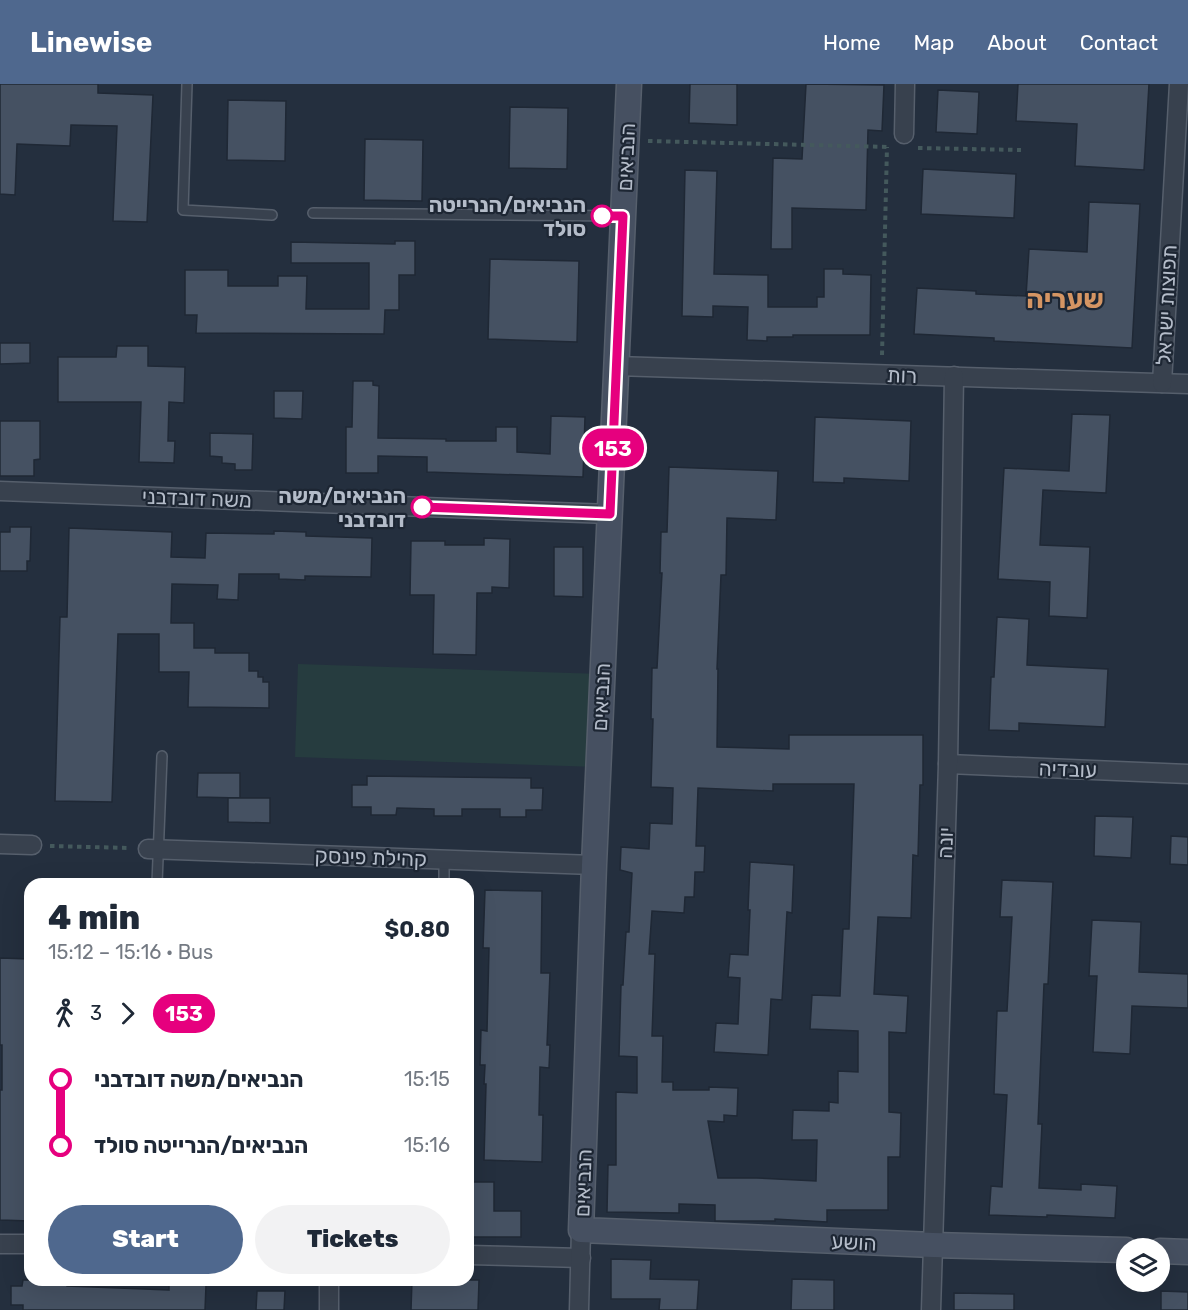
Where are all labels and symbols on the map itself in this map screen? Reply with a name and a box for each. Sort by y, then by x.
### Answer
street label: הנביאים [612,122,640,192]
place label: הנביאים/הנרייטה סולד [429,192,586,241]
marker: הנביאים/הנרייטה סולד [591,205,613,227]
street label: תפוצות ישראל [1150,244,1182,366]
district label: שעריה [1026,283,1104,315]
street label: רות [886,362,918,388]
line badge: 153 [578,428,648,468]
place label: הנביאים/משה דובדבני [278,483,406,532]
street label: משה דובדבני [142,484,252,512]
marker: הנביאים/משה דובדבני [411,496,433,518]
street label: הנביאים [587,662,615,732]
street label: עובדיה [1038,755,1098,783]
street label: יונה [932,827,958,859]
street label: קהילת פינסק [314,843,428,871]
street label: הנביאים [569,1149,597,1217]
street label: הושע [831,1228,877,1256]

